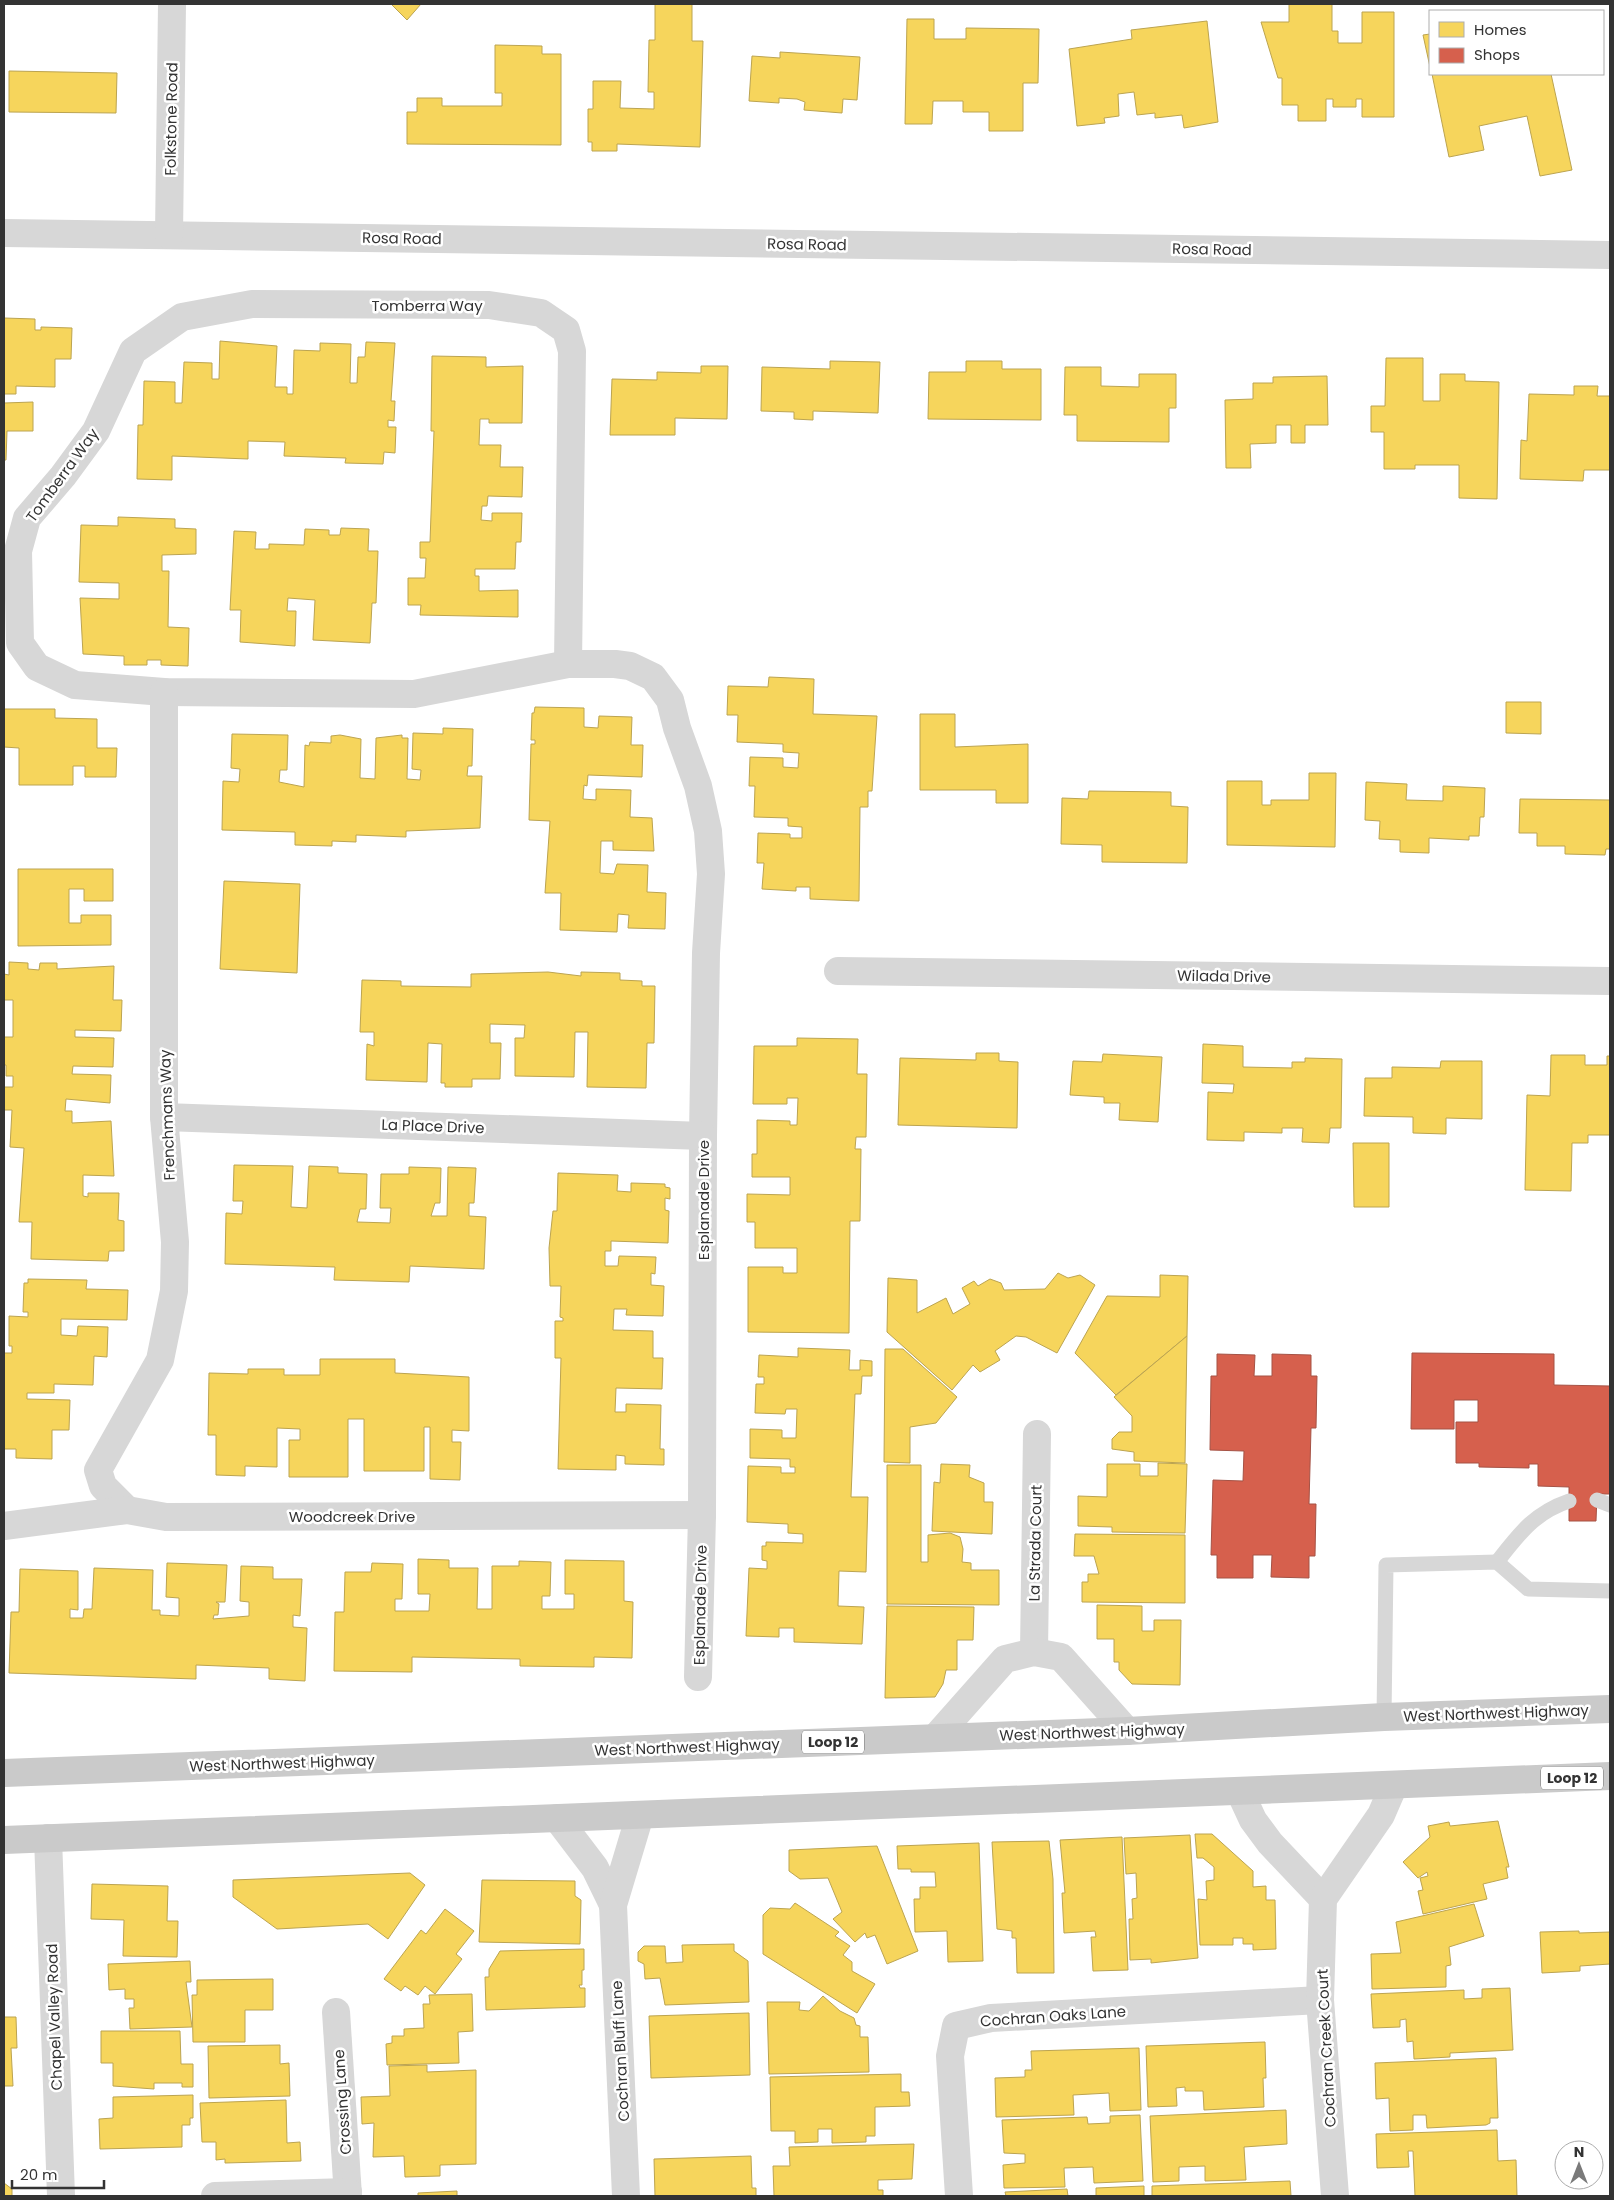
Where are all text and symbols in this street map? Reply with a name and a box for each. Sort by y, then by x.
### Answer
legend [1429,10,1604,75]
text: Homes [1474,19,1527,40]
text: Shops [1474,44,1520,65]
street label: Folkstone Road [160,62,182,176]
street label: Rosa Road [362,227,442,249]
street label: Rosa Road [767,233,847,255]
street label: Rosa Road [1172,238,1252,260]
street label: Tomberra Way [371,295,483,316]
street label: Tomberra Way [21,423,103,526]
street label: Wilada Drive [1177,965,1271,987]
street label: Frenchmans Way [154,1049,180,1181]
street label: La Place Drive [381,1114,485,1138]
street label: Esplanade Drive [693,1140,714,1260]
street label: La Strada Court [1023,1484,1047,1602]
street label: Woodcreek Drive [289,1506,415,1527]
street label: Esplanade Drive [688,1545,712,1665]
street label: West Northwest Highway [1403,1699,1590,1727]
street label: West Northwest Highway [999,1718,1186,1746]
road number: Loop 12 [802,1730,864,1754]
street label: West Northwest Highway [594,1733,781,1761]
street label: West Northwest Highway [189,1749,376,1777]
road number: Loop 12 [1541,1766,1603,1790]
street label: Chapel Valley Road [41,1943,67,2091]
street label: Cochran Creek Court [1311,1968,1341,2128]
street label: Cochran Bluff Lane [606,1980,634,2122]
street label: Cochran Oaks Lane [979,2000,1127,2032]
street label: Crossing Lane [328,2049,356,2155]
north arrow [1554,2140,1604,2190]
text: N [1574,2142,1584,2162]
scale bar [12,2158,105,2190]
text: 20 m [20,2164,58,2185]

